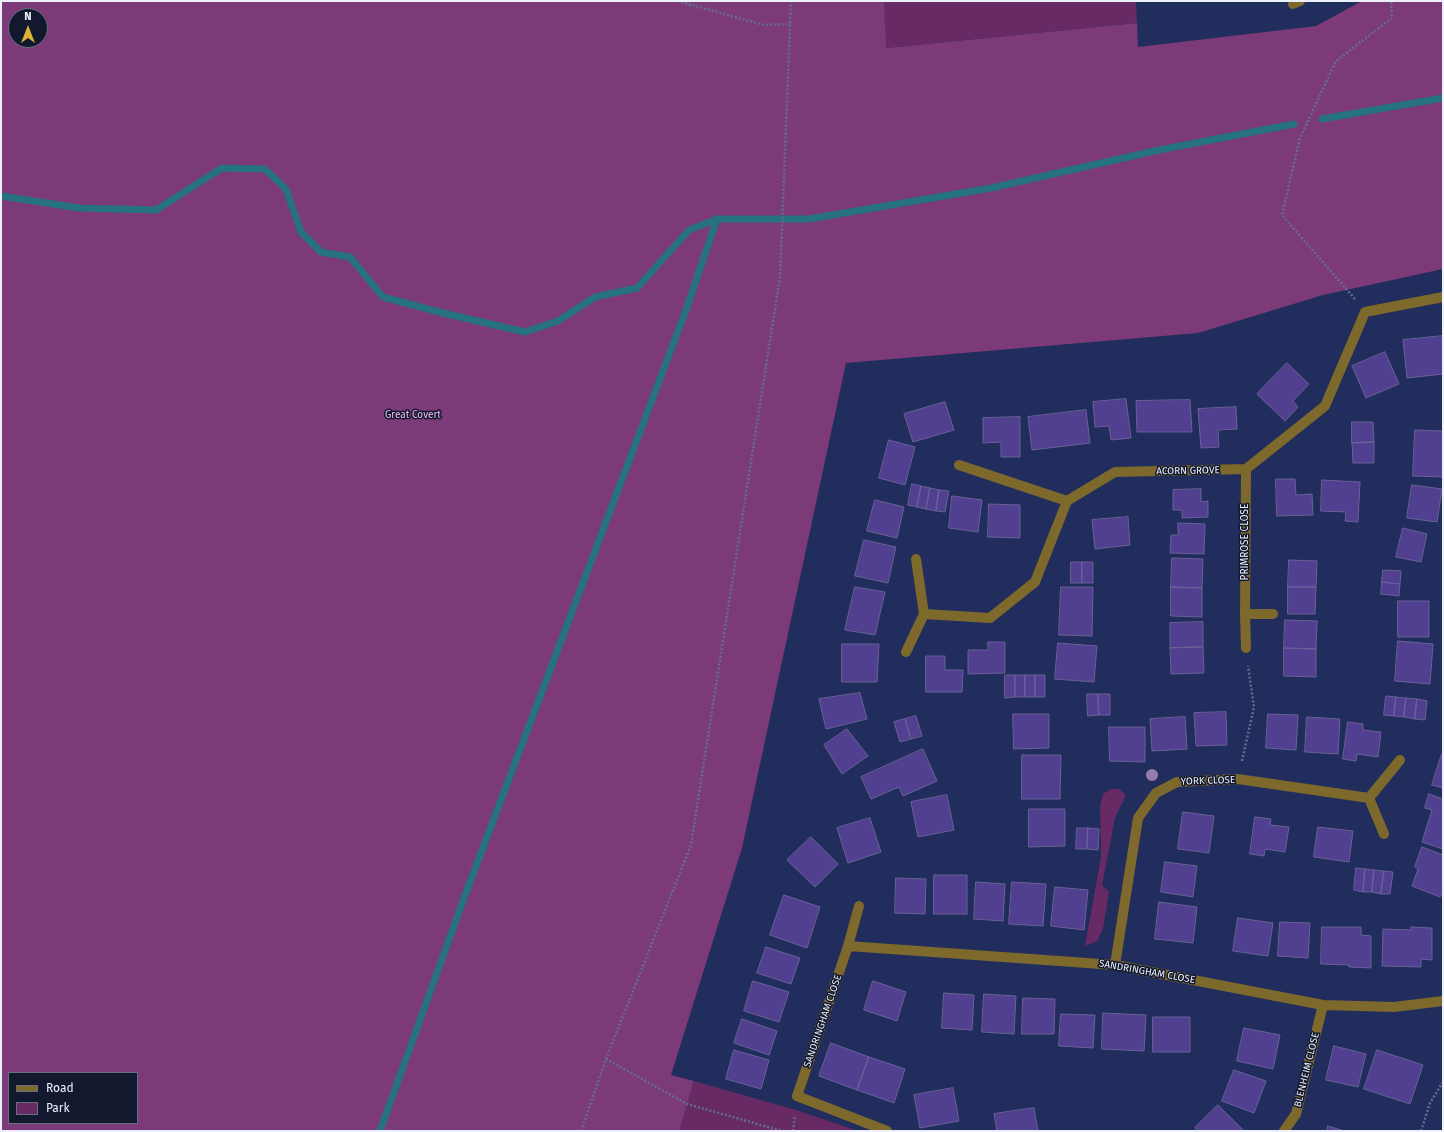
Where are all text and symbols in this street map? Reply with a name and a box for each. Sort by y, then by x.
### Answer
north arrow [8,8,48,48]
text: N [24,10,32,23]
park label: Great Covert [385,409,441,421]
street label: ACORN GROVE [1156,464,1220,478]
street label: PRIMROSE CLOSE [1239,504,1251,580]
street label: YORK CLOSE [1181,774,1235,788]
street label: SANDRINGHAM CLOSE [1098,958,1196,986]
street label: SANDRINGHAM CLOSE [801,973,845,1069]
street label: BLENHEIM CLOSE [1292,1031,1322,1109]
legend [8,1072,138,1124]
text: Road [46,1081,74,1095]
text: Park [46,1101,70,1115]

